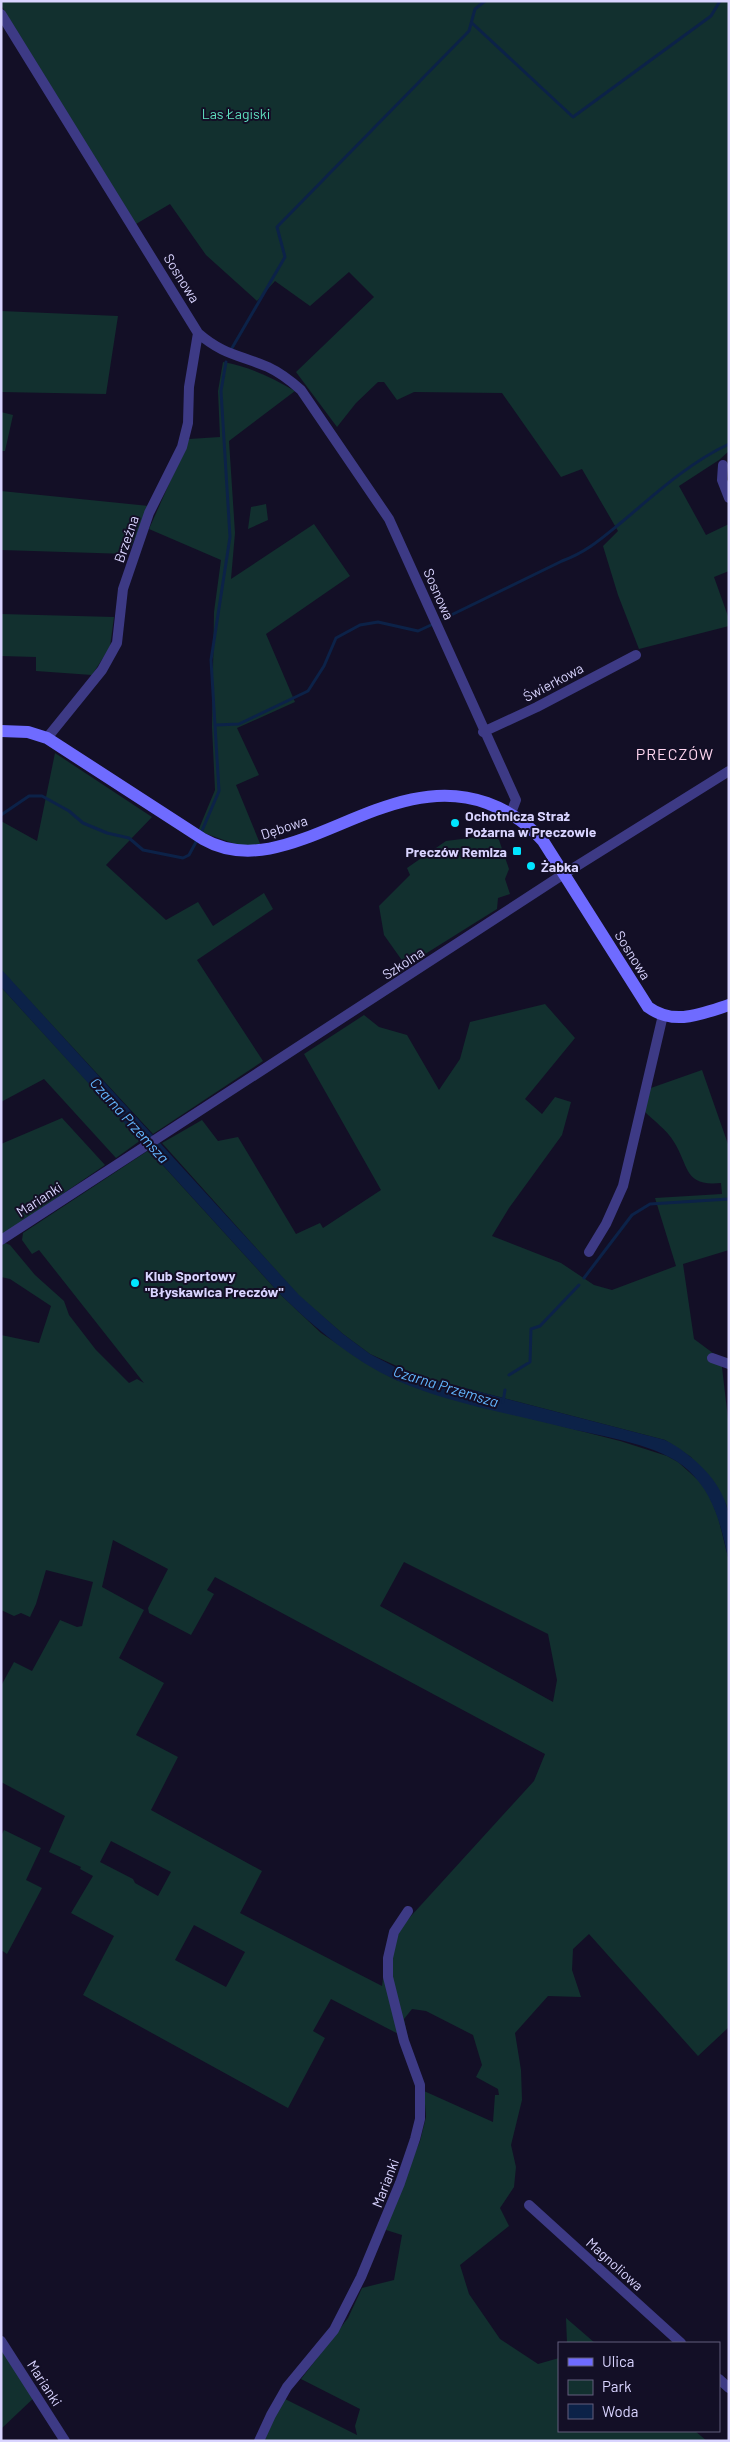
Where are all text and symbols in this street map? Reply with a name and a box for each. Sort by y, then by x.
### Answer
park label: Las Łagiski [202,105,270,122]
street label: Sosnowa [160,250,204,306]
street label: Brzeźna [110,513,142,565]
street label: Sosnowa [420,566,458,622]
street label: Świerkowa [520,659,586,705]
district label: PRECZÓW [636,744,714,763]
place label: Ochotnicza Straż Pożarna w Preczowie [465,807,597,840]
street label: Dębowa [258,811,310,843]
marker: Ochotnicza Straż Pożarna w Preczowie [449,817,461,829]
place label: Preczów Remiza [405,843,507,860]
marker: Preczów Remiza [511,845,523,857]
place label: Żabka [541,858,579,875]
marker: Żabka [525,860,537,872]
street label: Sosnowa [611,927,655,983]
street label: Szkolna [379,943,427,983]
water label: Czarna Przemsza [87,1074,173,1167]
street label: Marianki [13,1178,65,1220]
place label: Klub Sportowy "Błyskawica Preczów" [145,1267,284,1300]
marker: Klub Sportowy "Błyskawica Preczów" [129,1277,141,1289]
water label: Czarna Przemsza [391,1361,501,1411]
street label: Marianki [368,2156,402,2210]
street label: Magnoliowa [583,2234,647,2294]
legend [558,2342,720,2432]
text: Ulica [602,2352,634,2370]
street label: Marianki [24,2357,66,2409]
text: Park [602,2377,632,2395]
text: Woda [602,2402,638,2420]

